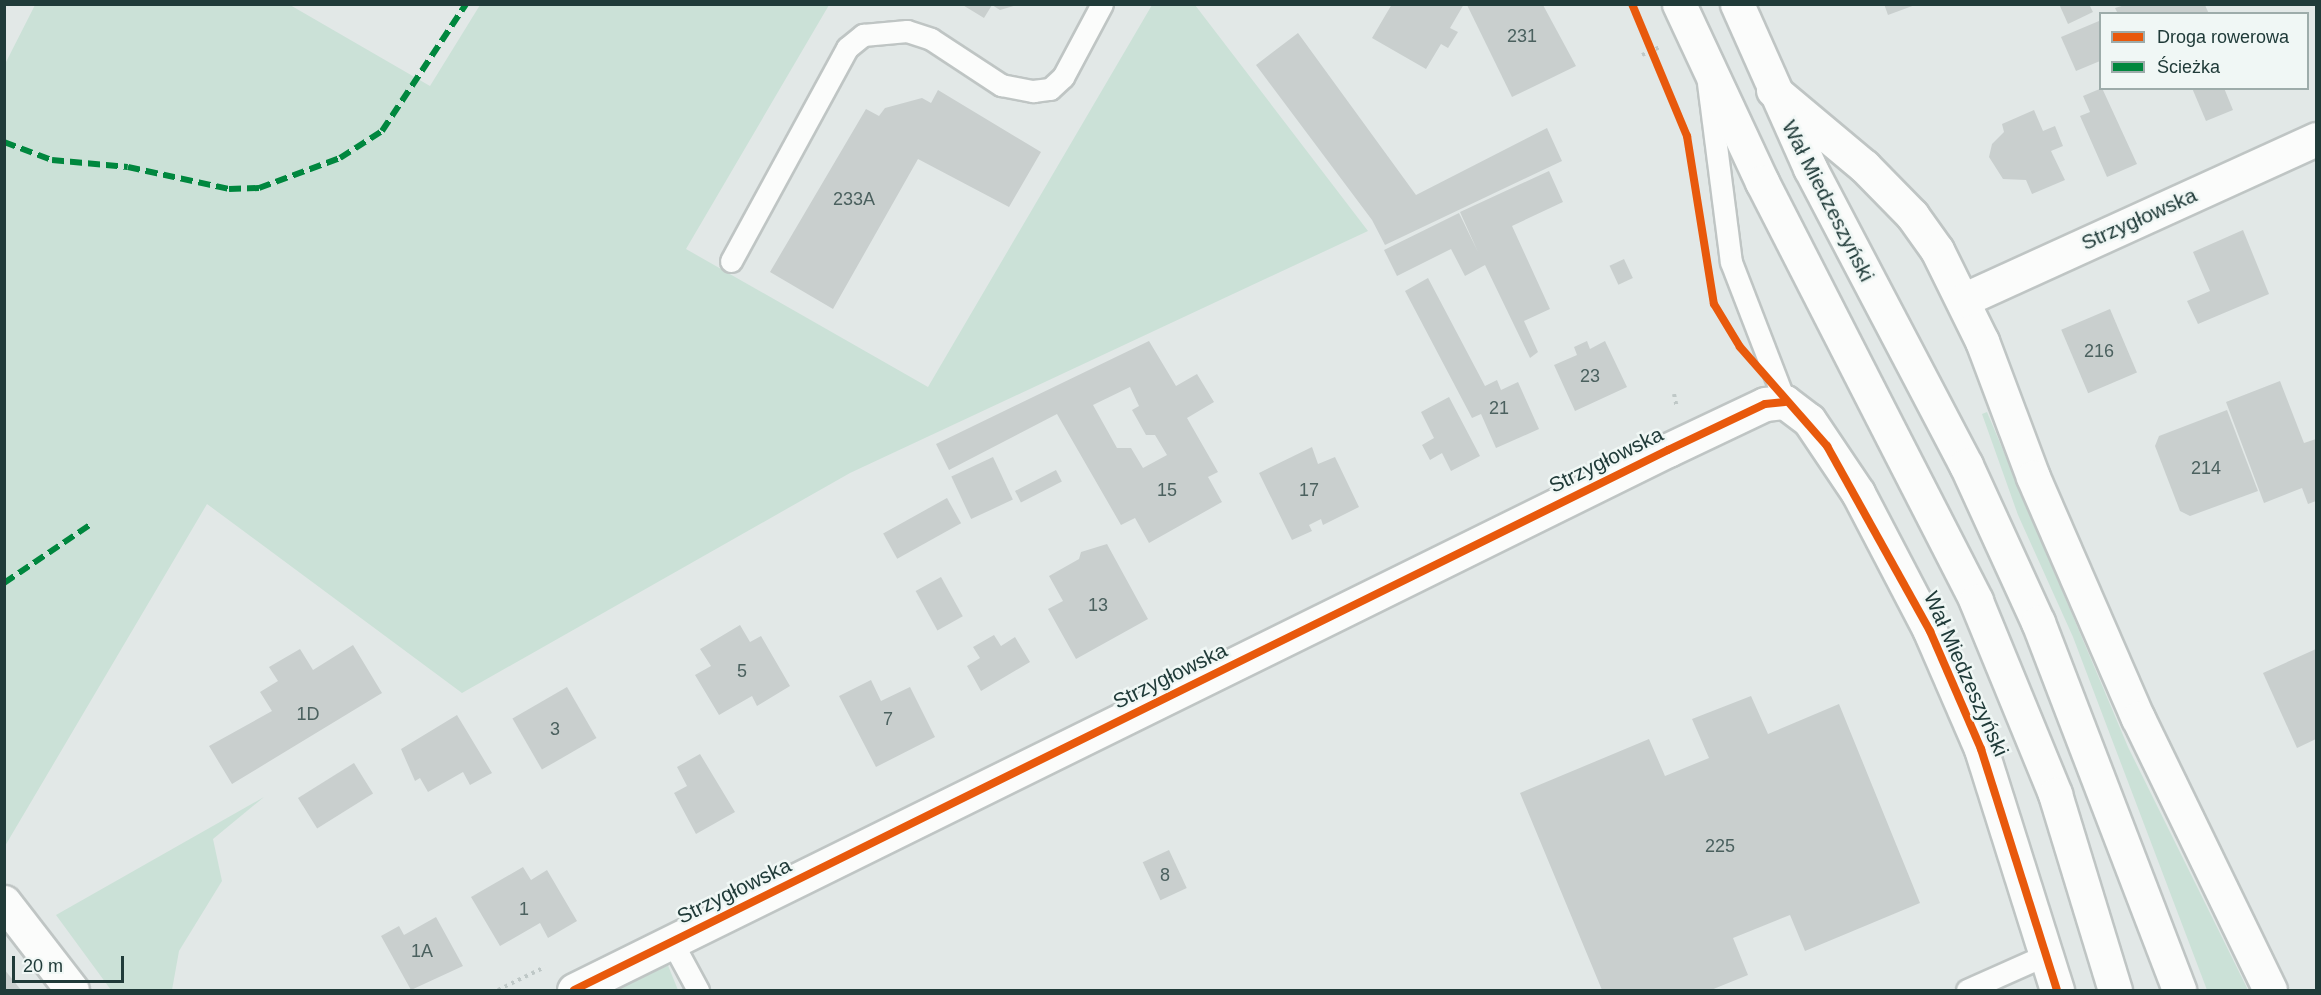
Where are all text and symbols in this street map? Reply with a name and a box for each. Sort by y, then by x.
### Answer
legend [2099,12,2309,90]
house number: 231 [1507,25,1537,47]
text: Droga rowerowa [2157,27,2289,47]
text: Ścieżka [2157,57,2220,77]
street label: Wał Miedzeszyński [1776,116,1880,286]
street label: Strzygłowska [2077,182,2201,256]
house number: 233A [833,188,875,210]
house number: 216 [2084,340,2114,362]
house number: 23 [1580,365,1600,387]
house number: 21 [1489,397,1509,419]
street label: Strzygłowska [1545,422,1667,498]
house number: 214 [2191,457,2221,479]
house number: 15 [1157,479,1177,501]
house number: 17 [1299,479,1319,501]
street label: Wał Miedzeszyński [1918,588,2014,760]
house number: 13 [1088,594,1108,616]
street label: Strzygłowska [1109,638,1231,714]
house number: 5 [737,660,747,682]
house number: 1D [296,703,320,725]
house number: 7 [883,708,893,730]
house number: 3 [550,718,560,740]
house number: 225 [1705,835,1735,857]
street label: Strzygłowska [673,853,795,929]
house number: 8 [1160,864,1170,886]
house number: 1 [519,898,529,920]
house number: 1A [411,940,433,962]
scale bar [15,944,128,982]
text: 20 m [23,956,63,976]

